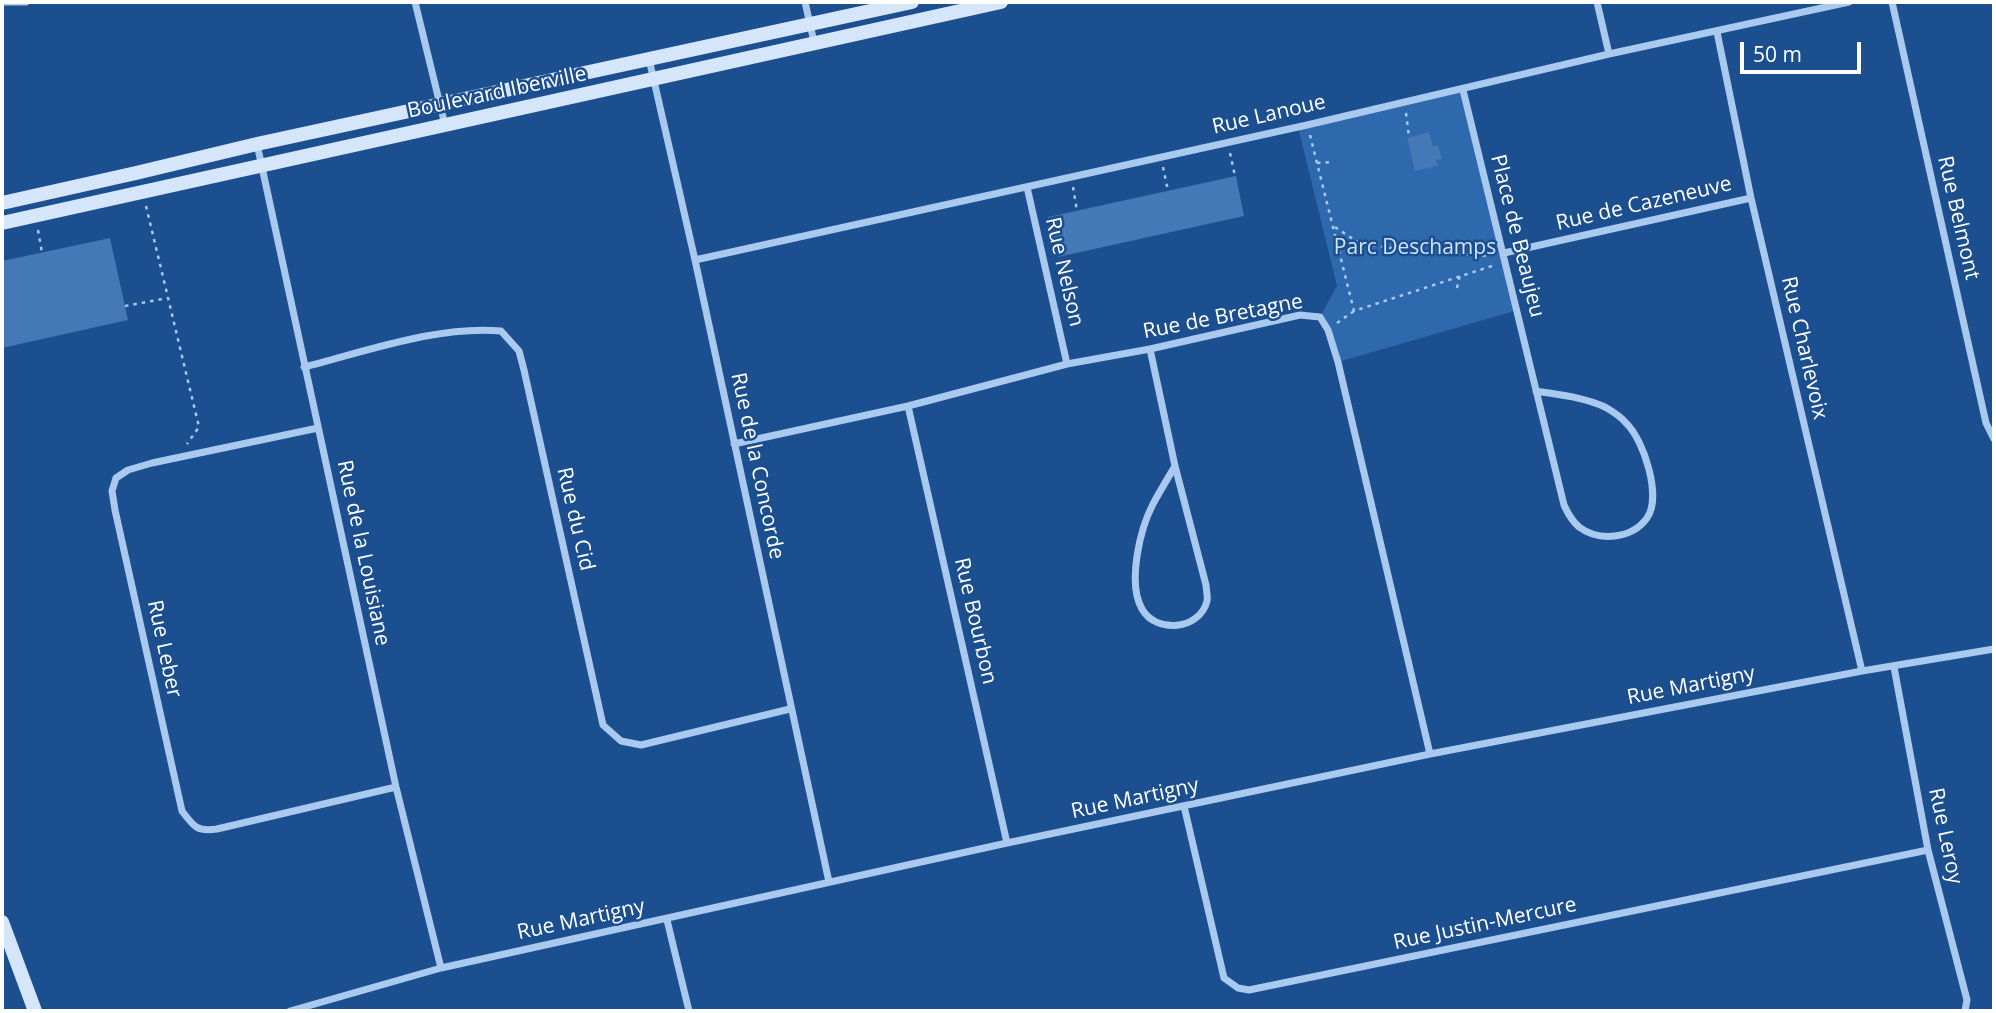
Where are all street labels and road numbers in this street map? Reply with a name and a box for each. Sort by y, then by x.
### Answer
street label: Boulevard Iberville [405,62,589,124]
street label: Rue Lanoue [1210,90,1328,140]
street label: Place de Beaujeu [1485,152,1549,320]
street label: Rue Belmont [1932,154,1984,282]
street label: Rue de Cazeneuve [1554,172,1734,236]
street label: Rue Nelson [1039,215,1089,329]
street label: Rue Charlevoix [1775,274,1833,422]
street label: Rue de Bretagne [1141,289,1305,345]
street label: Rue de la Concorde [725,370,789,562]
street label: Rue de la Louisiane [331,458,395,648]
street label: Rue du Cid [551,465,599,573]
street label: Rue Bourbon [948,555,1002,687]
street label: Rue Leber [141,598,187,700]
street label: Rue Martigny [1625,661,1757,711]
street label: Rue Martigny [1069,773,1201,825]
street label: Rue Leroy [1923,786,1967,886]
street label: Rue Justin-Mercure [1391,892,1579,956]
street label: Rue Martigny [515,894,647,946]

